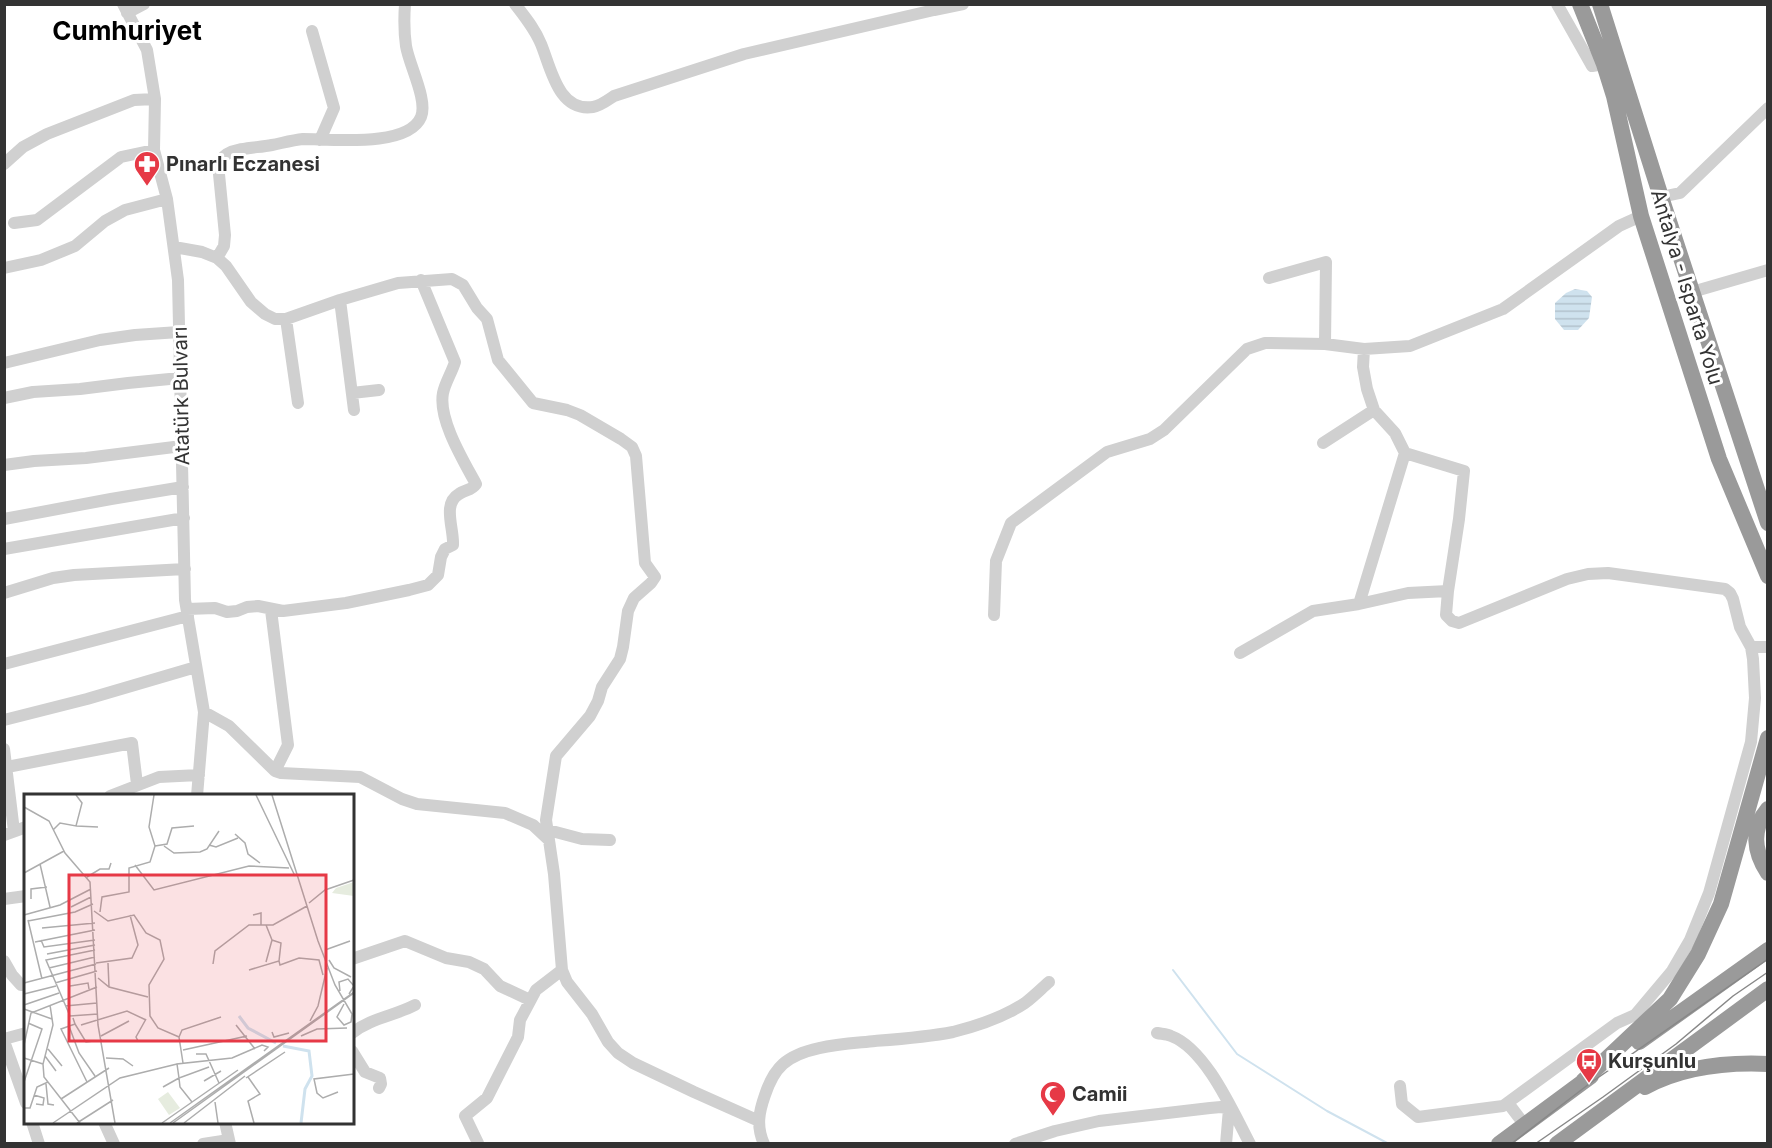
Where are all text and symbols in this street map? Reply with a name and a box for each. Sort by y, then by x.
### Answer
district label: Cumhuriyet [52,15,202,46]
pharmacy icon: Pınarlı Eczanesi [132,149,162,187]
place label: Pınarlı Eczanesi [166,152,320,176]
street label: Antalya - Isparta Yolu [1646,186,1728,388]
street label: Atatürk Bulvarı [168,326,194,466]
inset map [24,794,354,1124]
bus stop icon: Kurşunlu [1574,1046,1604,1084]
place label: Kurşunlu [1608,1049,1696,1073]
mosque icon: Camii [1038,1079,1068,1117]
place label: Camii [1072,1082,1128,1106]

